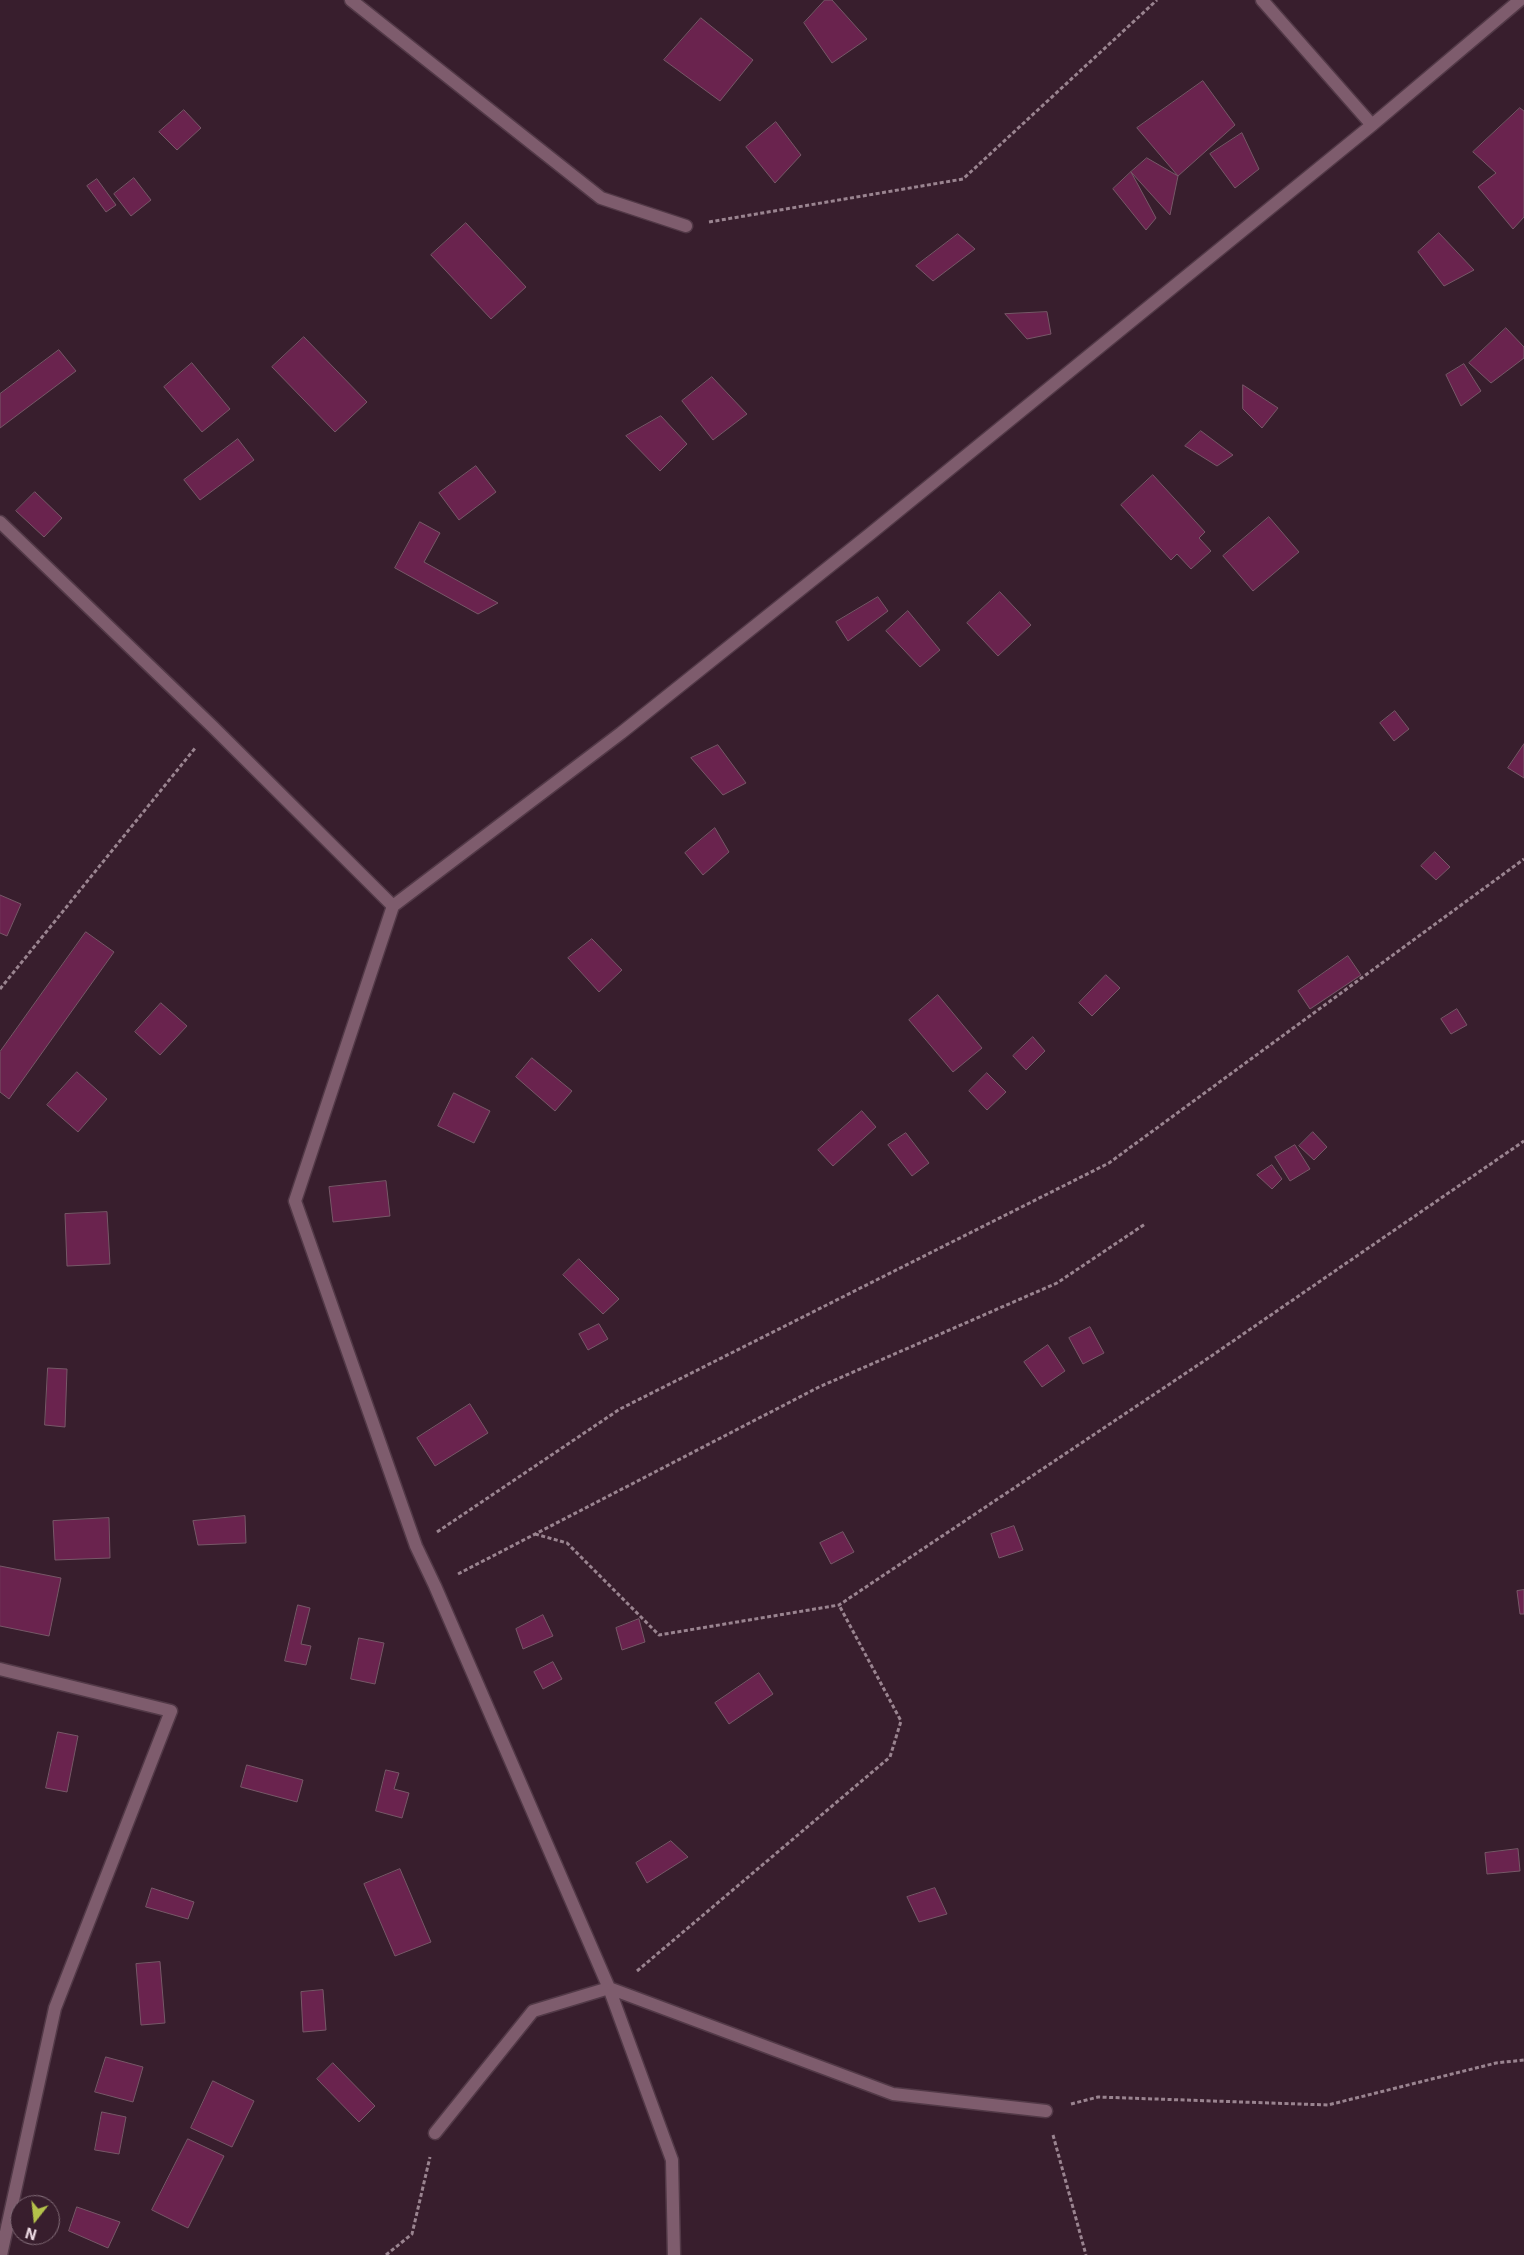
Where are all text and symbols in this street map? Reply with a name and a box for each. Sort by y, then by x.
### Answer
north arrow [10,2195,60,2245]
text: N [24,2224,38,2244]

